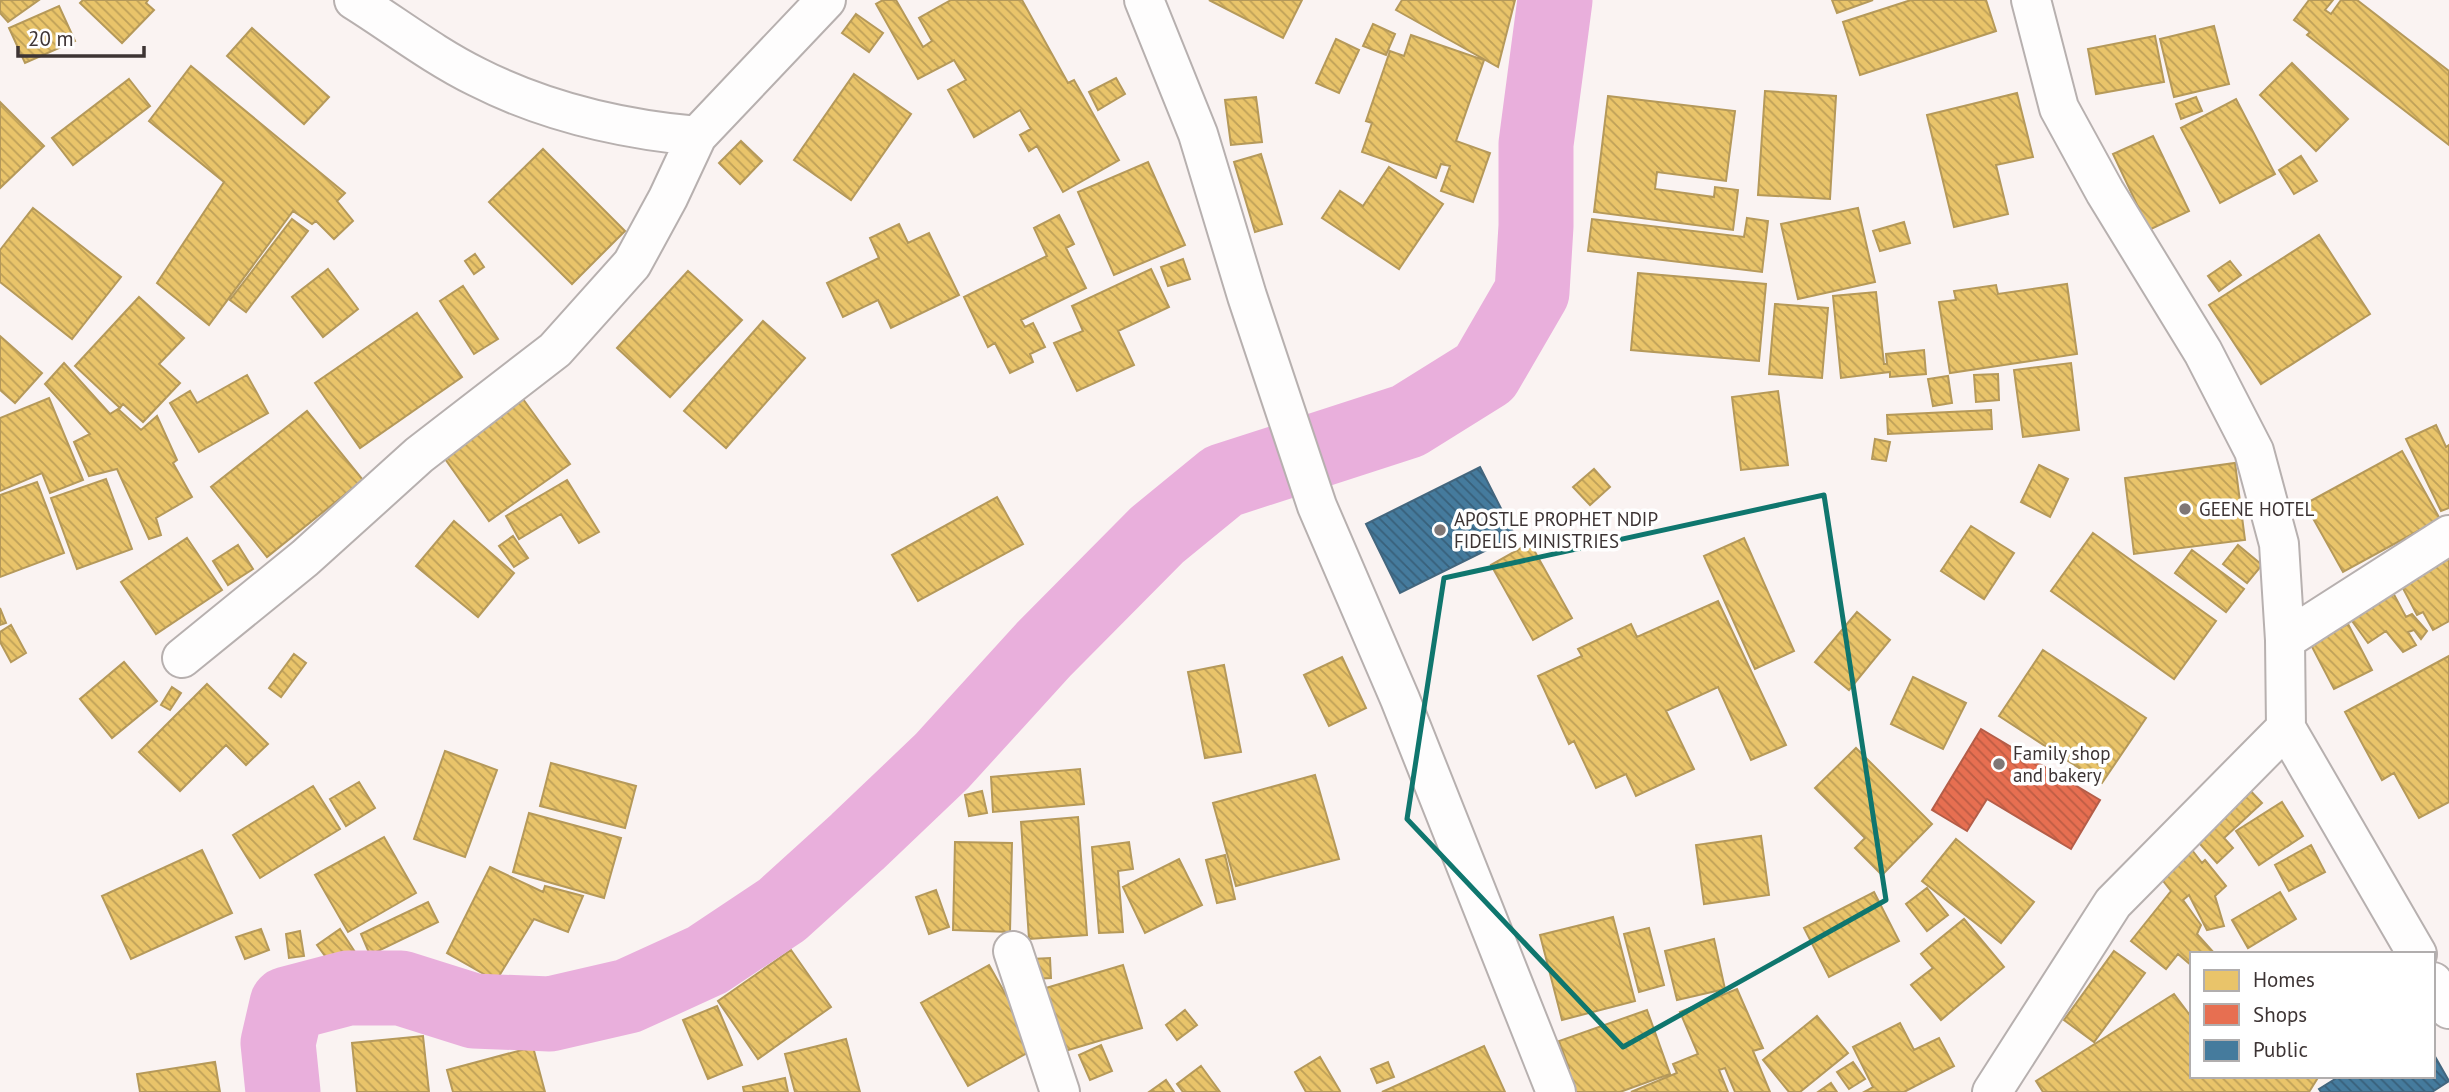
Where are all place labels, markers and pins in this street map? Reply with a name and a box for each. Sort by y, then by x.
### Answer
place label: GEENE HOTEL [2199,497,2315,521]
marker: GEENE HOTEL [2177,501,2193,517]
place label: APOSTLE PROPHET NDIP FIDELIS MINISTRIES [1454,507,1658,553]
marker: APOSTLE PROPHET NDIP FIDELIS MINISTRIES [1432,522,1448,538]
place label: Family shop and bakery [2013,741,2110,787]
marker: Family shop and bakery [1991,756,2007,772]

